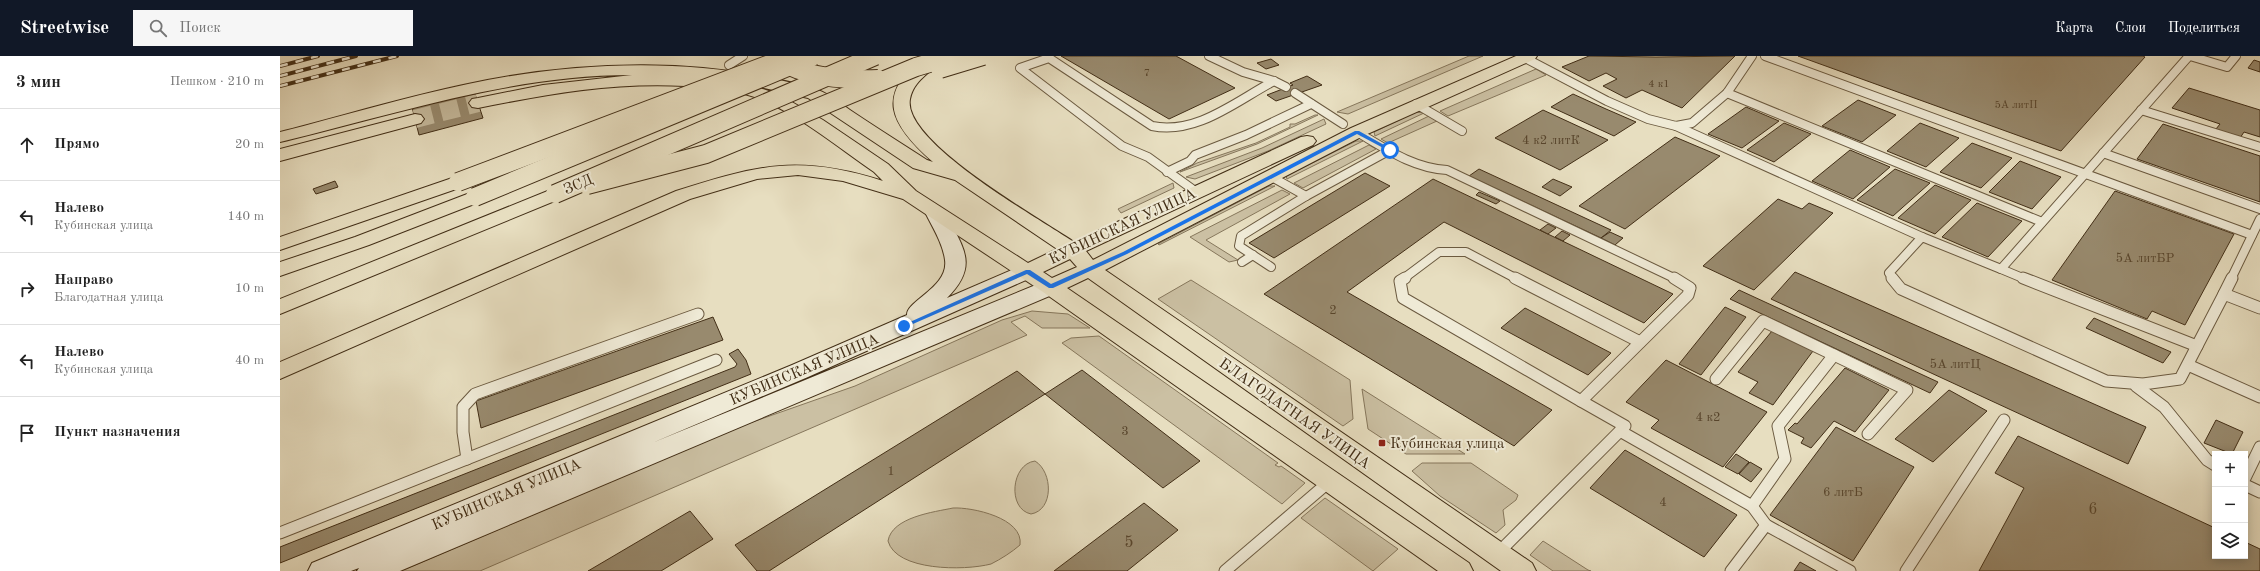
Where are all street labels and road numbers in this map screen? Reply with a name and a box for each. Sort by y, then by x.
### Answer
street label: ЗСД [562,173,596,198]
street label: КУБИНСКАЯ УЛИЦА [1047,186,1199,268]
street label: КУБИНСКАЯ УЛИЦА [728,332,882,409]
street label: БЛАГОДАТНАЯ УЛИЦА [1216,356,1373,473]
street label: КУБИНСКАЯ УЛИЦА [430,457,584,534]

